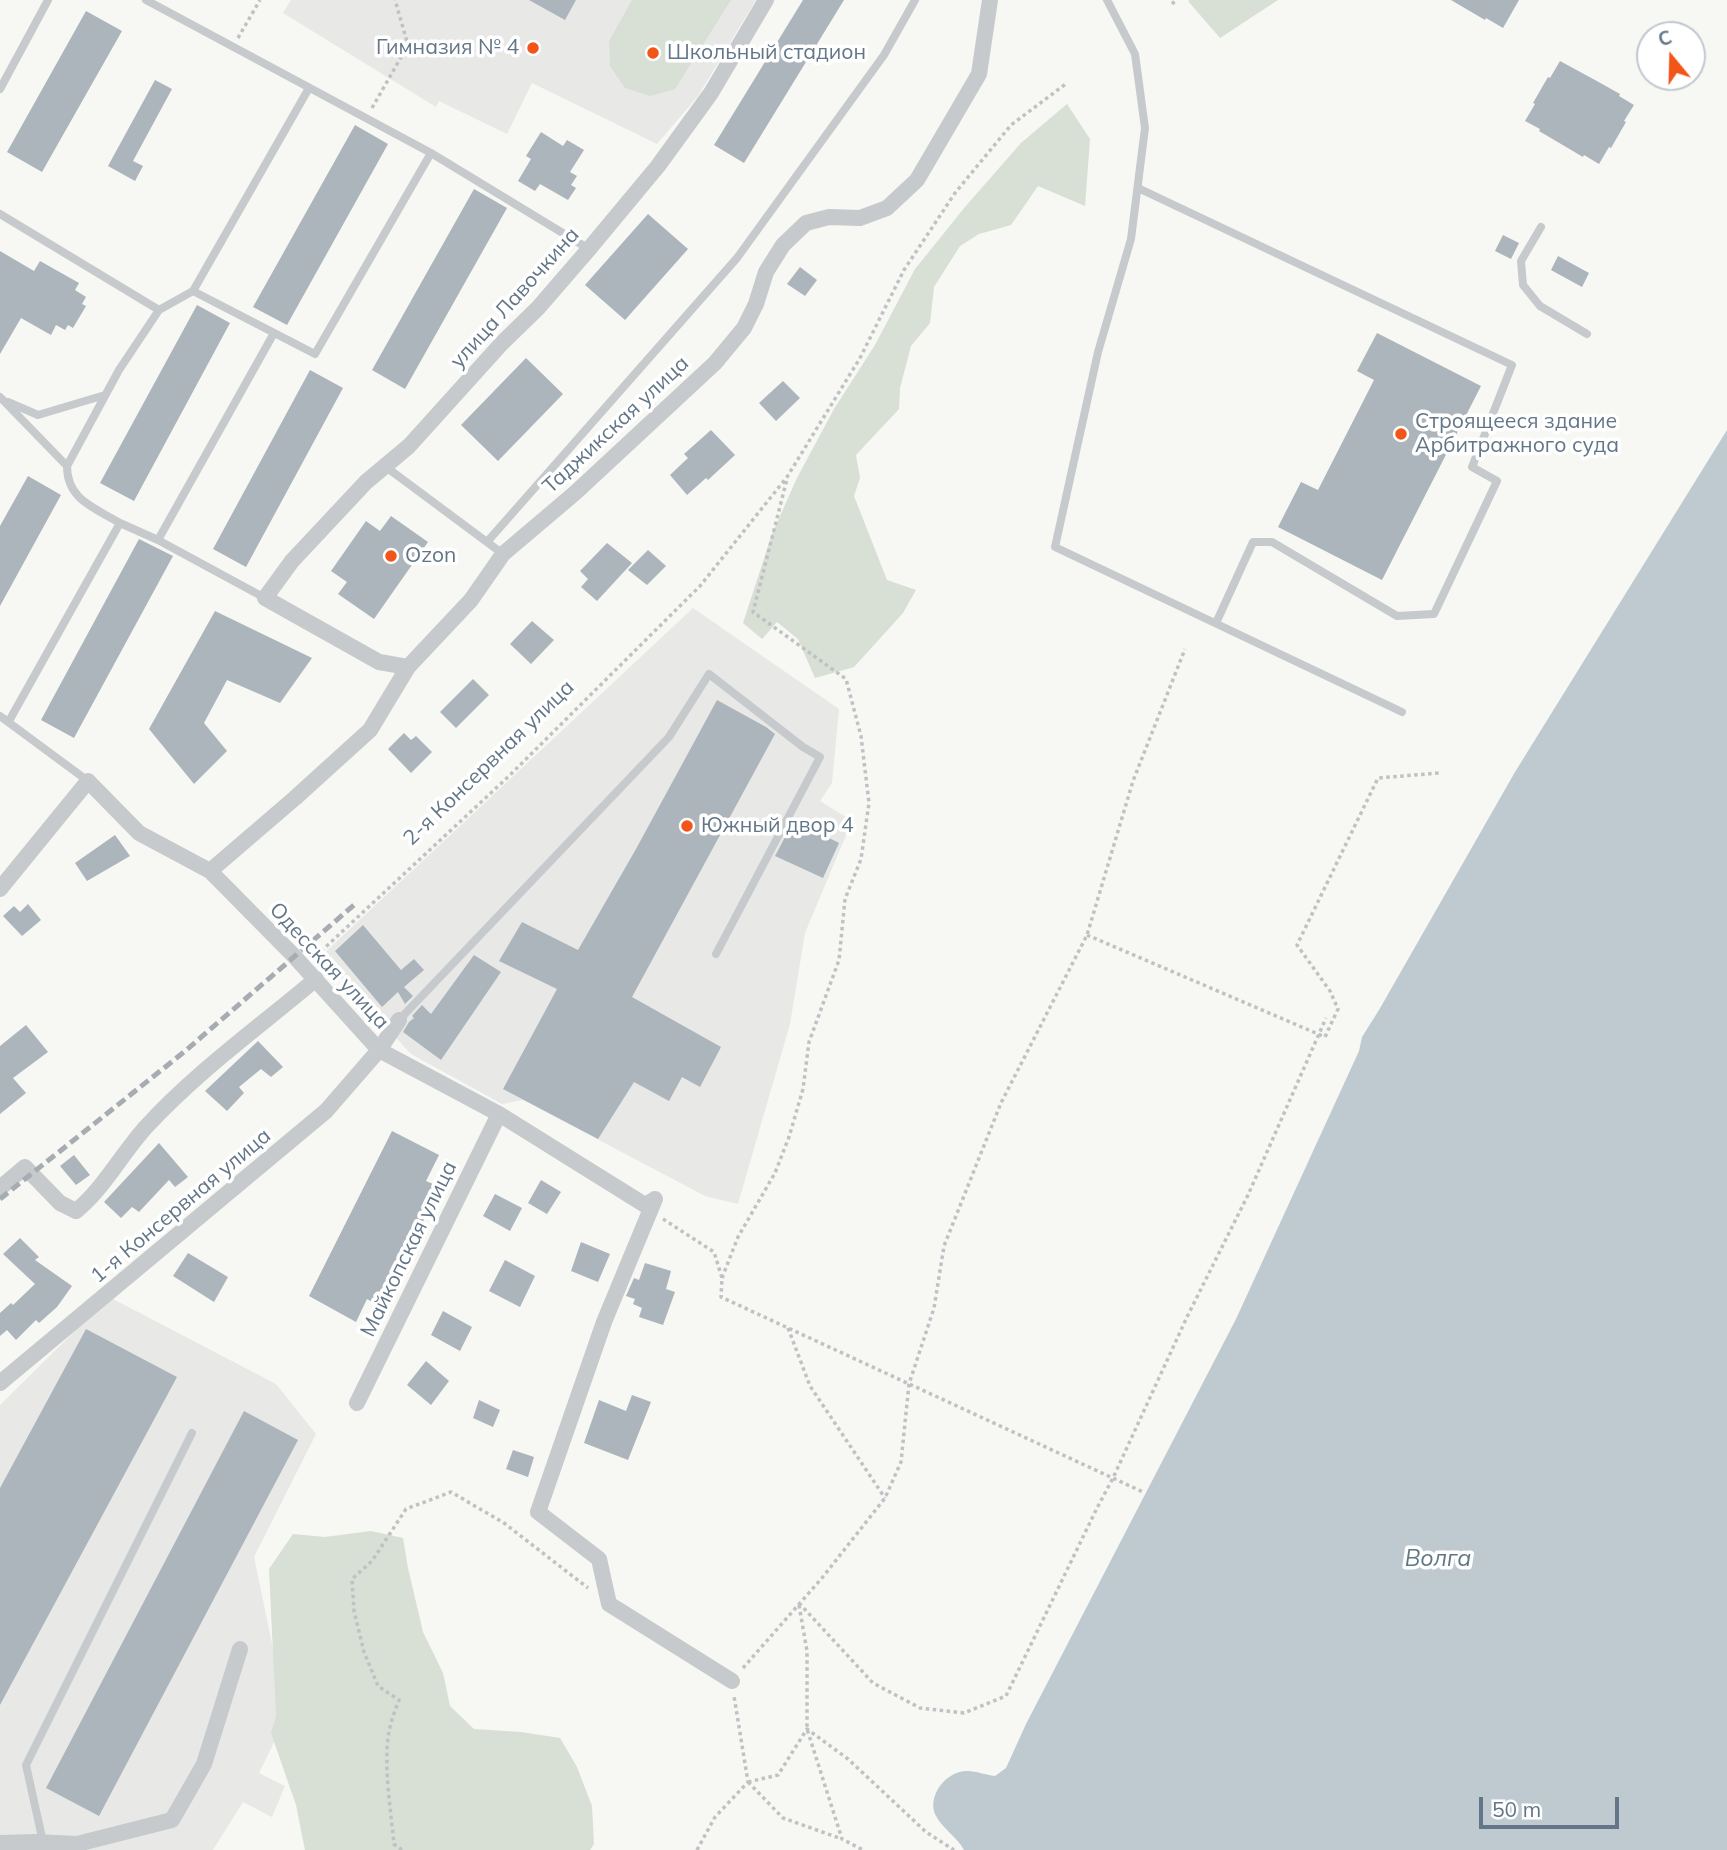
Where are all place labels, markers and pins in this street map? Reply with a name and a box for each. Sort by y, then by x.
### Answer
place label: Гимназия № 4 [376,35,519,61]
marker: Гимназия № 4 [525,40,541,56]
place label: Школьный стадион [667,40,866,66]
marker: Школьный стадион [645,45,661,61]
place label: Строящееся здание Арбитражного суда [1415,409,1619,459]
marker: Строящееся здание Арбитражного суда [1393,426,1409,442]
place label: Ozon [405,543,456,569]
marker: Ozon [383,548,399,564]
place label: Южный двор 4 [701,813,854,839]
marker: Южный двор 4 [679,818,695,834]

